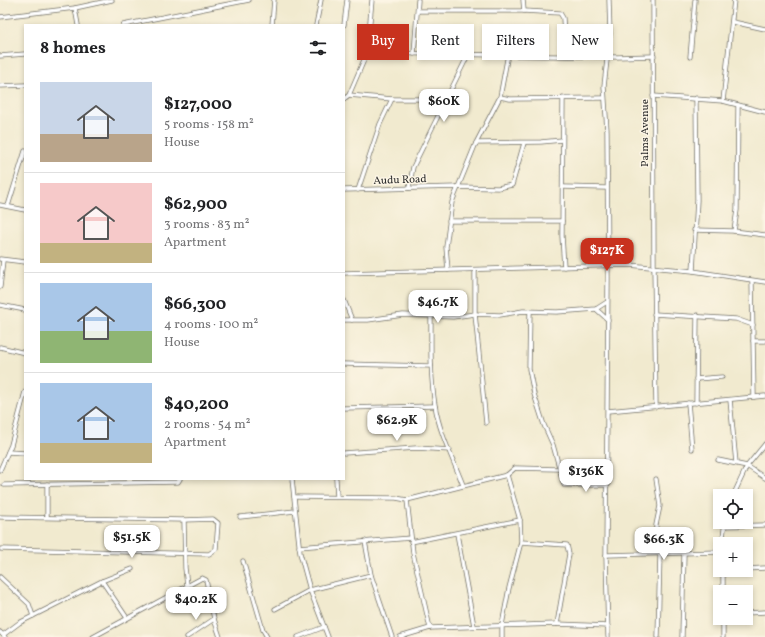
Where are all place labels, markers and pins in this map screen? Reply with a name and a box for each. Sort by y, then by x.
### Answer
pin: $60K [420,89,468,123]
pin: $127K [579,238,635,272]
pin: $46.7K [405,290,471,324]
pin: $62.9K [364,408,430,442]
pin: $136K [558,459,614,493]
pin: $51.5K [99,525,165,559]
pin: $66.3K [631,527,697,561]
pin: $40.2K [163,587,229,621]

